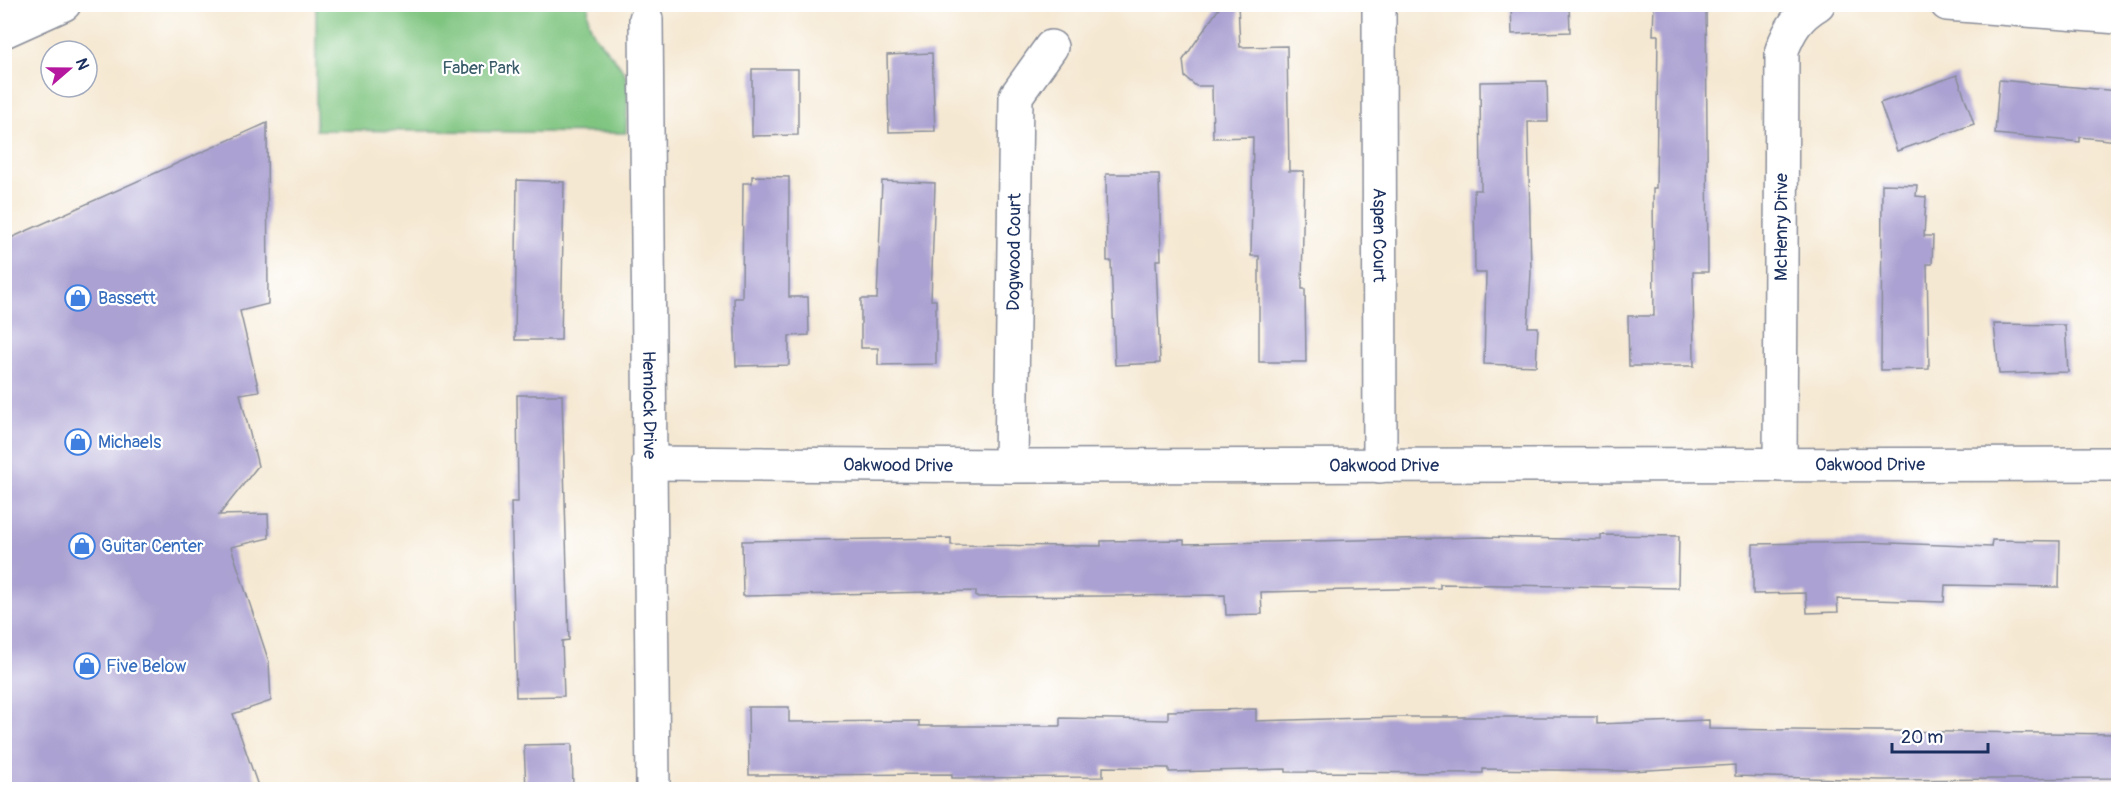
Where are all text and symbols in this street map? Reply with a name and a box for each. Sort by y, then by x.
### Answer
north arrow [39,39,99,99]
text: N [71,56,93,73]
park label: Faber Park [442,57,520,80]
street label: McHenry Drive [1769,173,1793,281]
street label: Aspen Court [1368,188,1391,283]
street label: Dogwood Court [1002,192,1026,311]
shop icon: Bassett [63,283,93,313]
place label: Bassett [98,287,157,310]
street label: Hemlock Drive [638,351,661,459]
shop icon: Michaels [63,427,93,457]
place label: Michaels [98,431,161,454]
street label: Oakwood Drive [843,453,953,477]
street label: Oakwood Drive [1815,453,1925,476]
street label: Oakwood Drive [1329,454,1439,477]
shop icon: Guitar Center [67,531,97,561]
place label: Guitar Center [101,535,204,558]
shop icon: Five Below [72,651,102,681]
place label: Five Below [106,655,186,678]
scale bar [1892,716,1988,754]
text: 20 m [1901,726,1943,749]

